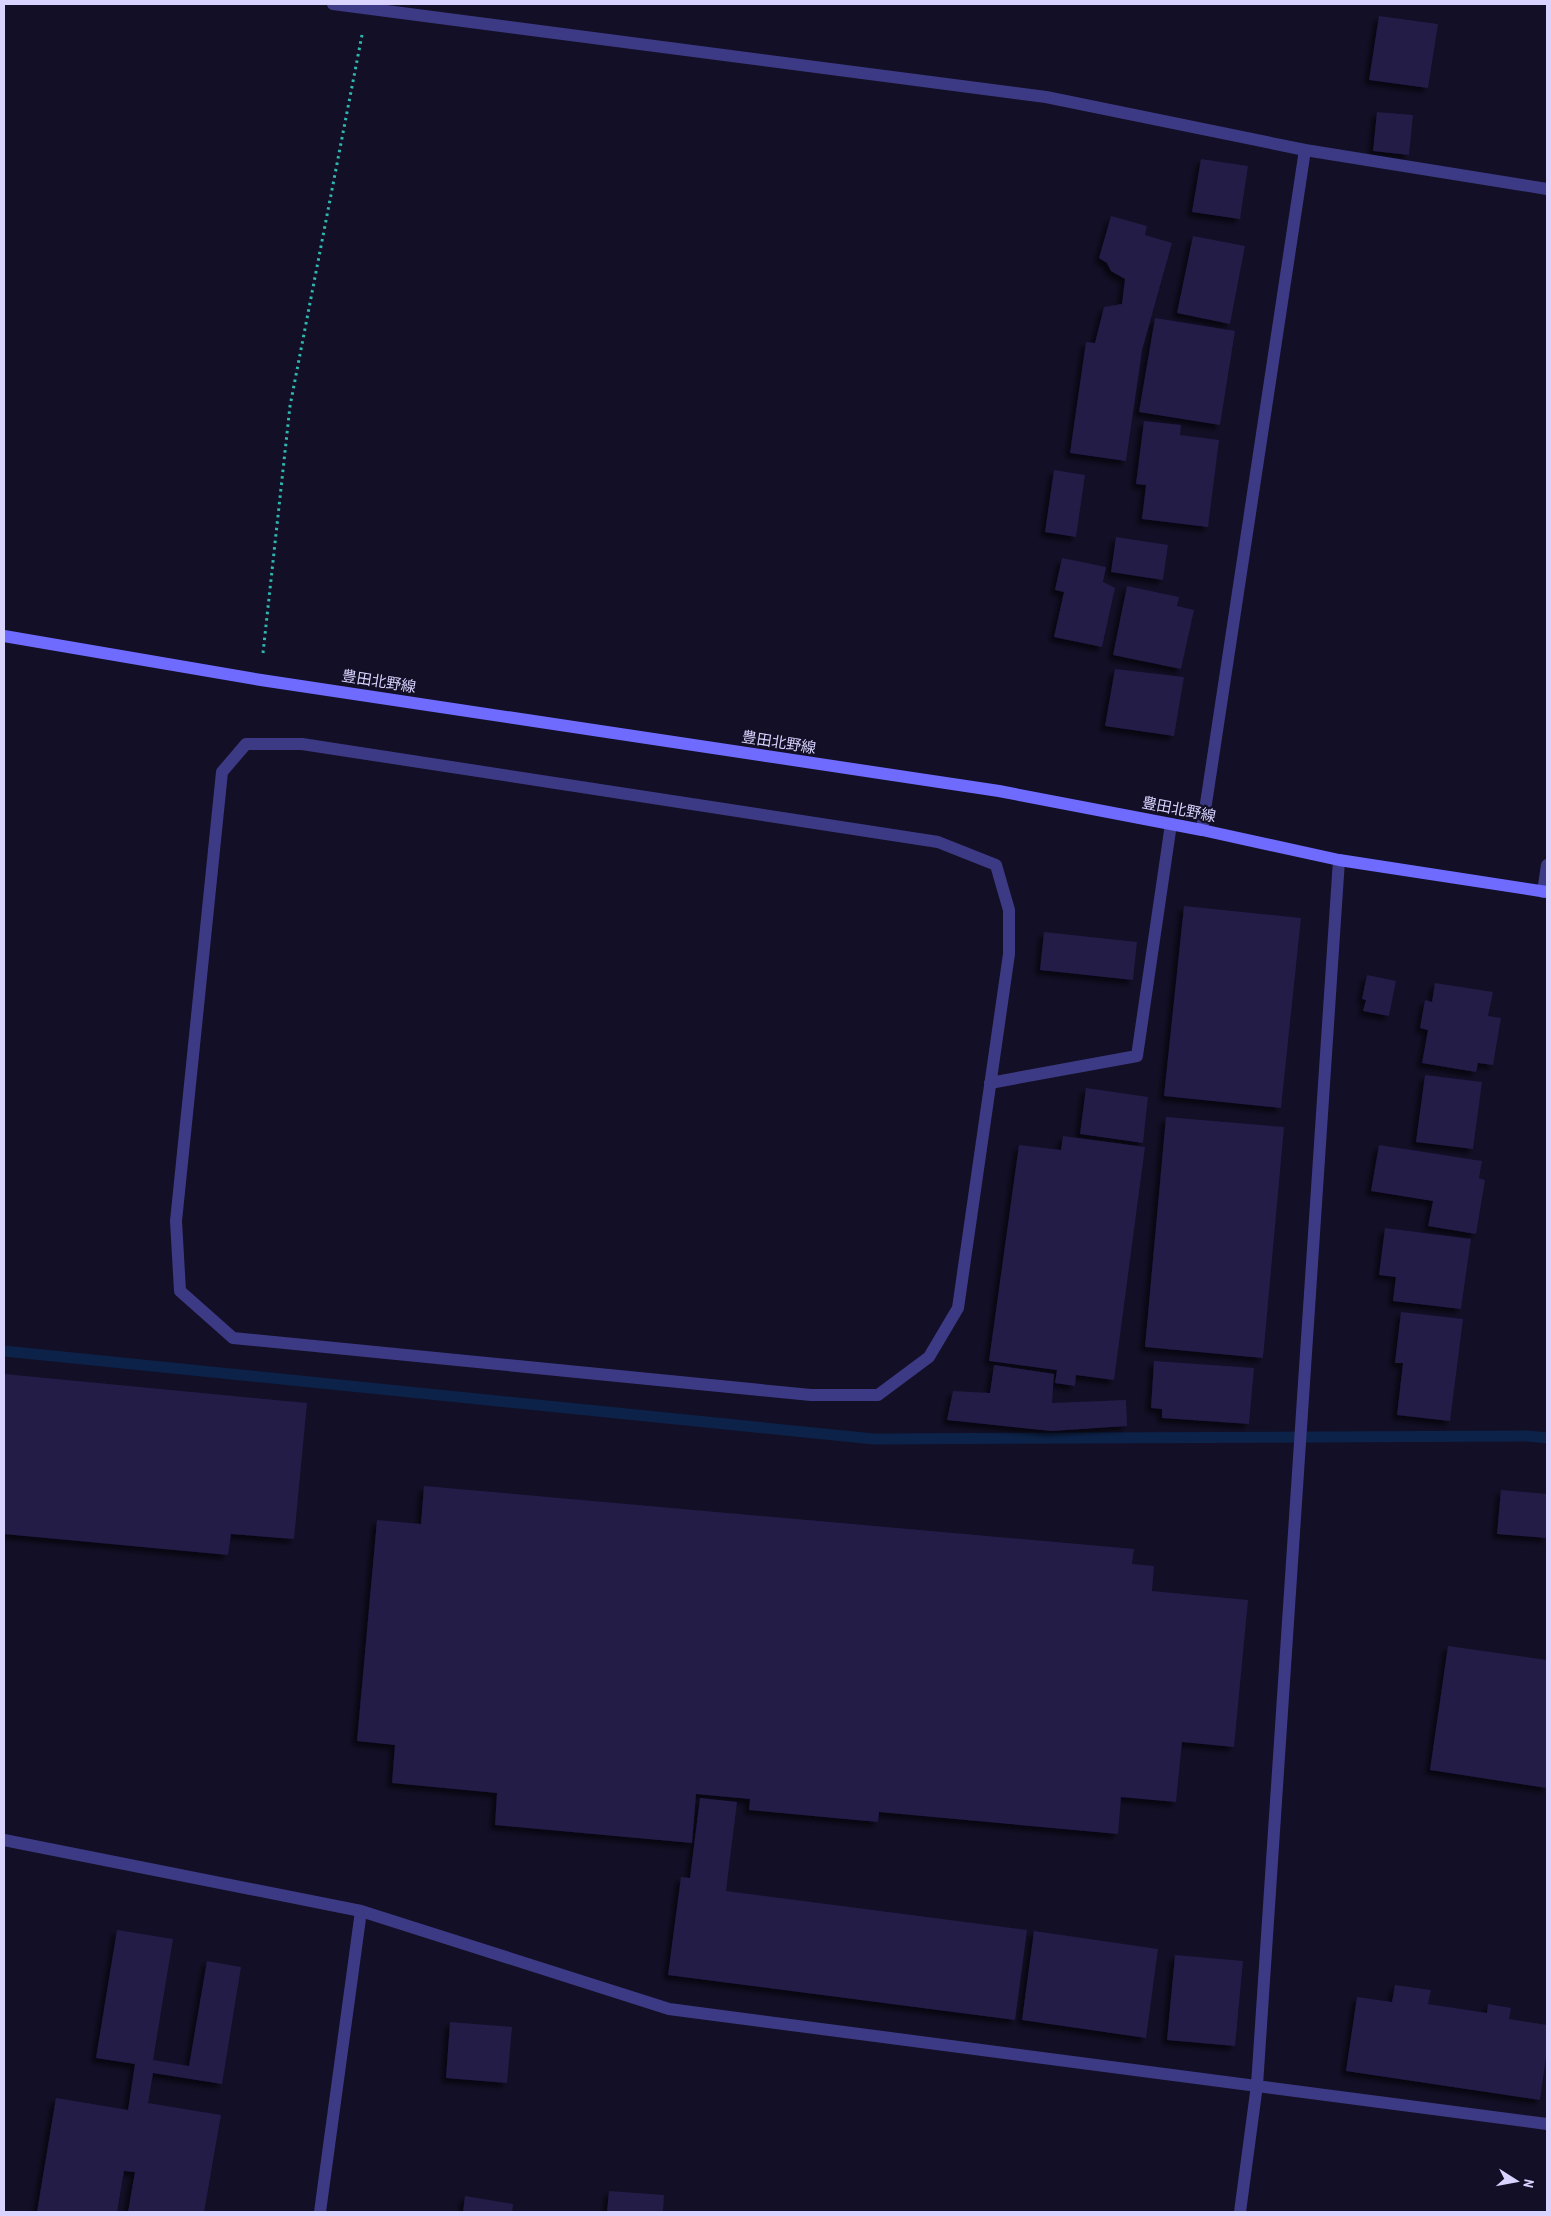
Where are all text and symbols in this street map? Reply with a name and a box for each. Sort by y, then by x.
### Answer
street label: 豊田北野線 [340,665,418,697]
street label: 豊田北野線 [740,726,818,758]
street label: 豊田北野線 [1140,792,1218,826]
north arrow [1491,2156,1541,2206]
text: N [1519,2178,1538,2189]

